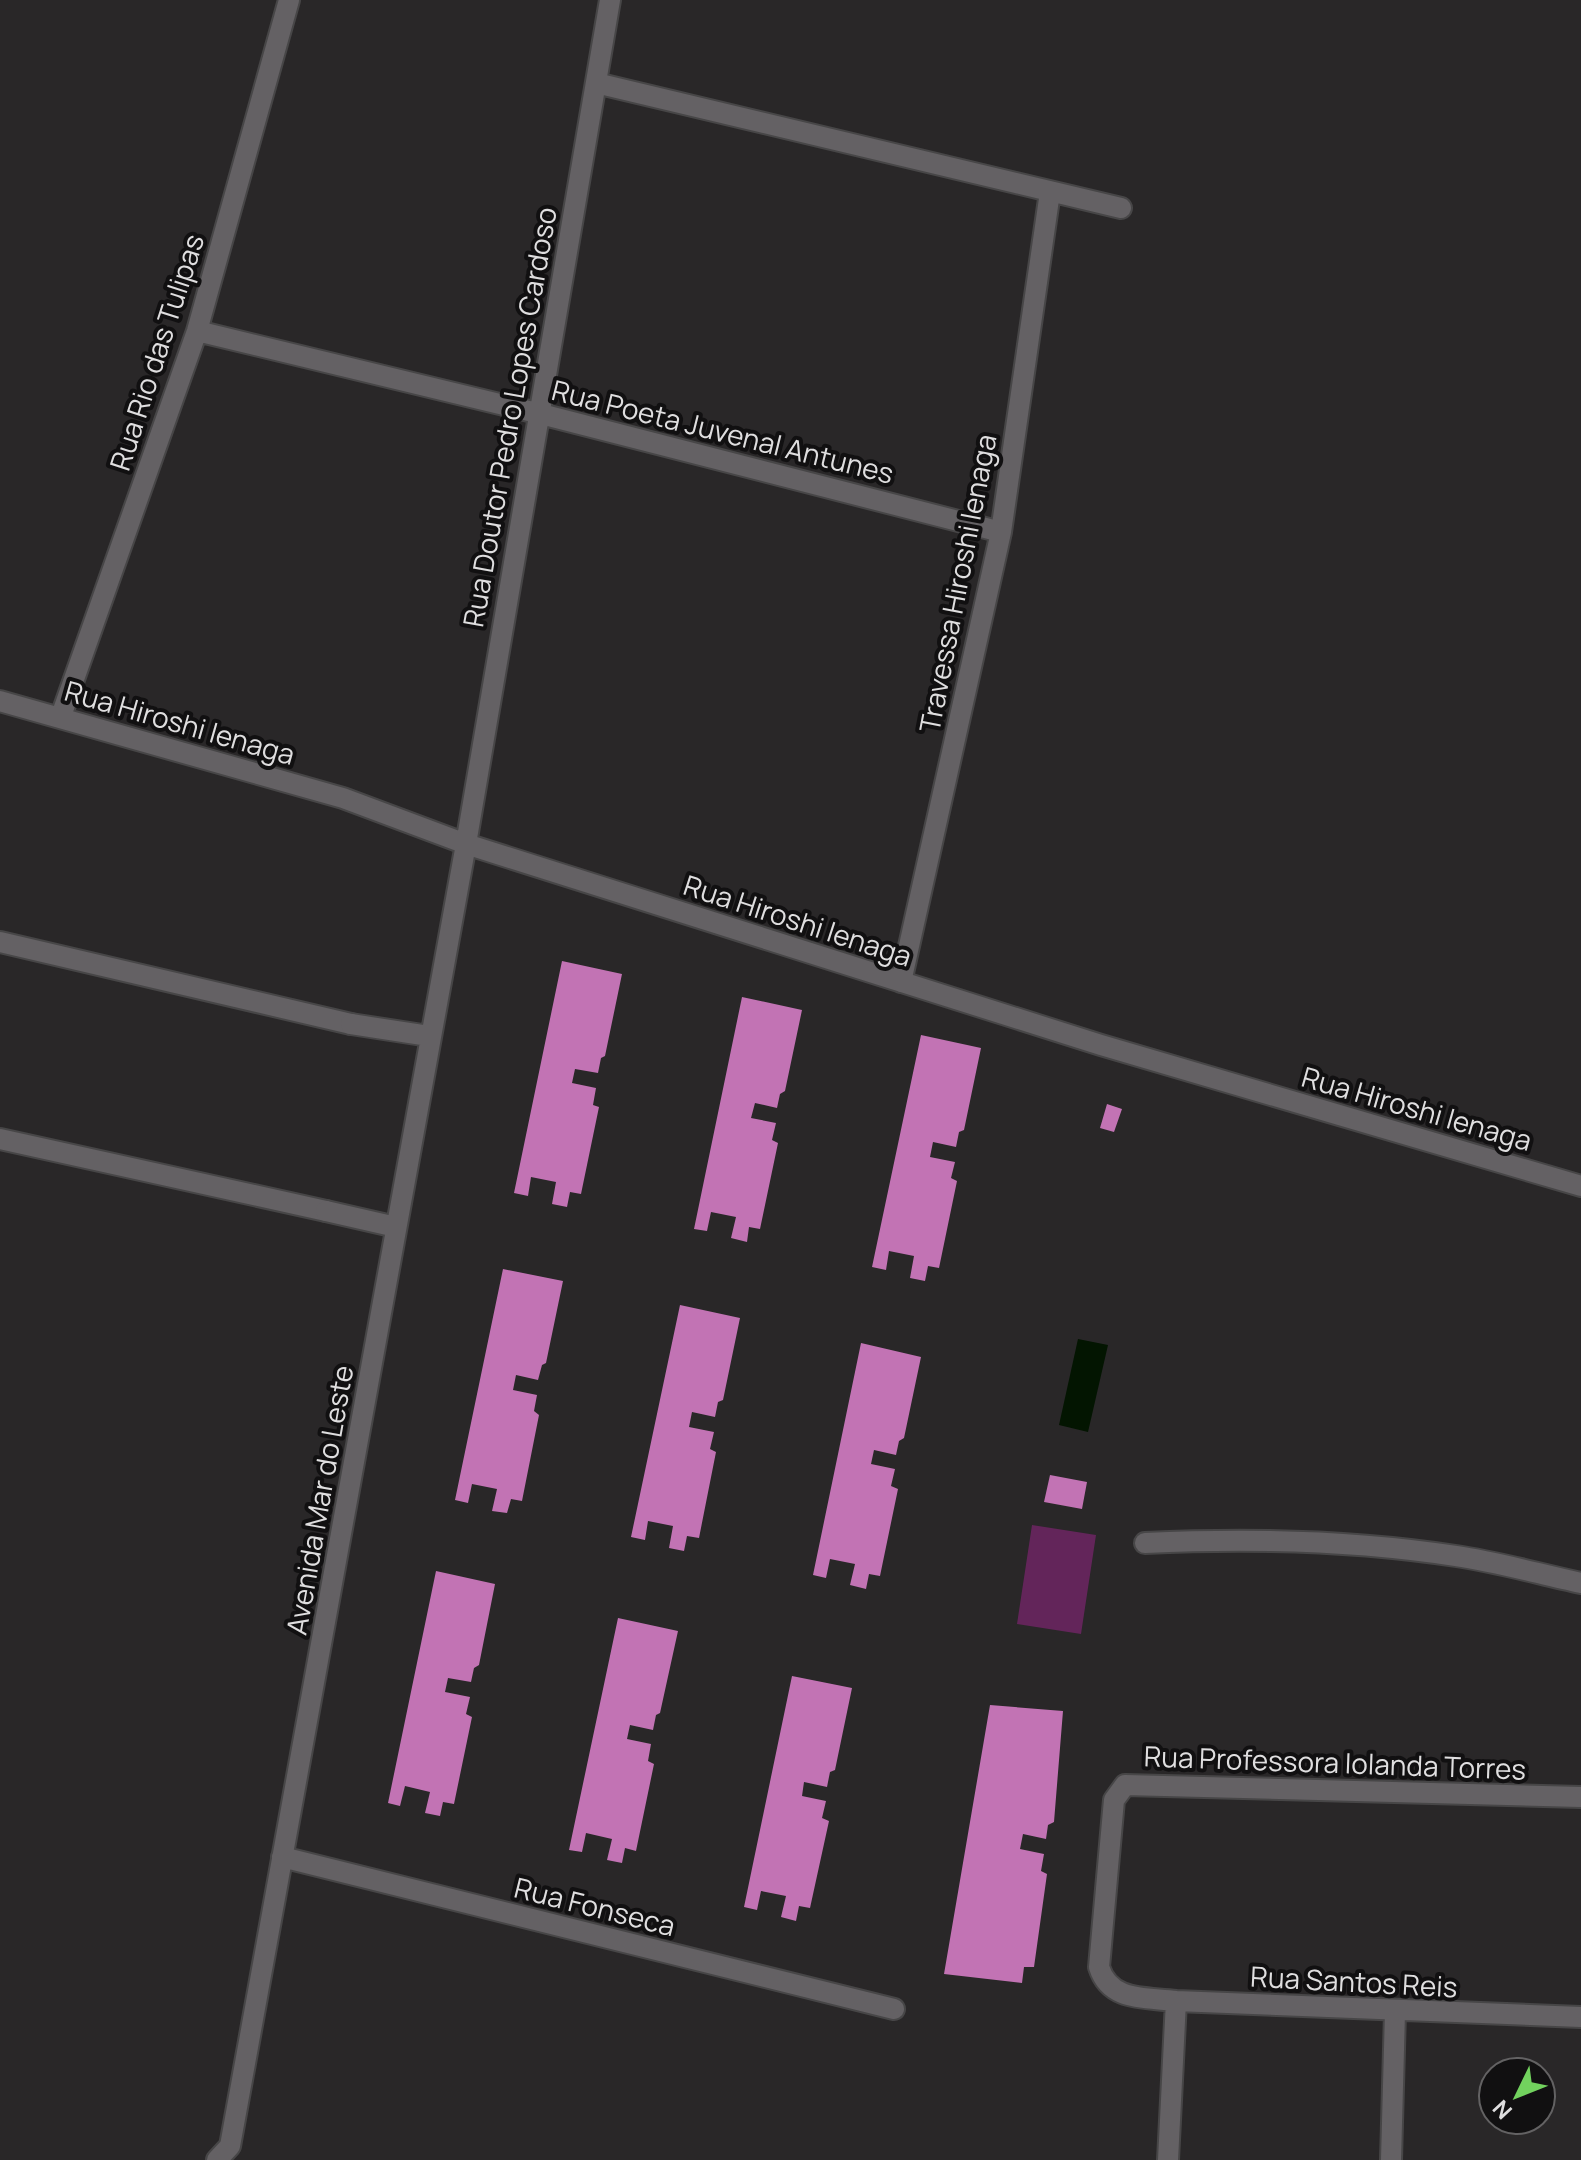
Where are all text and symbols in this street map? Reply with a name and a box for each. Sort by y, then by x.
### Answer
street label: Rua Doutor Pedro Lopes Cardoso [453,204,565,630]
street label: Rua Rio das Tulipas [100,229,212,475]
street label: Rua Poeta Juvenal Antunes [548,370,898,492]
street label: Travessa Hiroshi Ienaga [909,431,1005,735]
street label: Rua Hiroshi Ienaga [61,671,299,773]
street label: Rua Hiroshi Ienaga [679,865,917,975]
street label: Rua Hiroshi Ienaga [1298,1057,1536,1159]
street label: Avenida Mar do Leste [277,1362,361,1638]
street label: Rua Professora Iolanda Torres [1143,1736,1527,1788]
street label: Rua Fonseca [511,1868,679,1944]
street label: Rua Santos Reis [1249,1957,1459,2005]
north arrow [1477,2056,1557,2136]
text: N [1486,2094,1519,2126]

